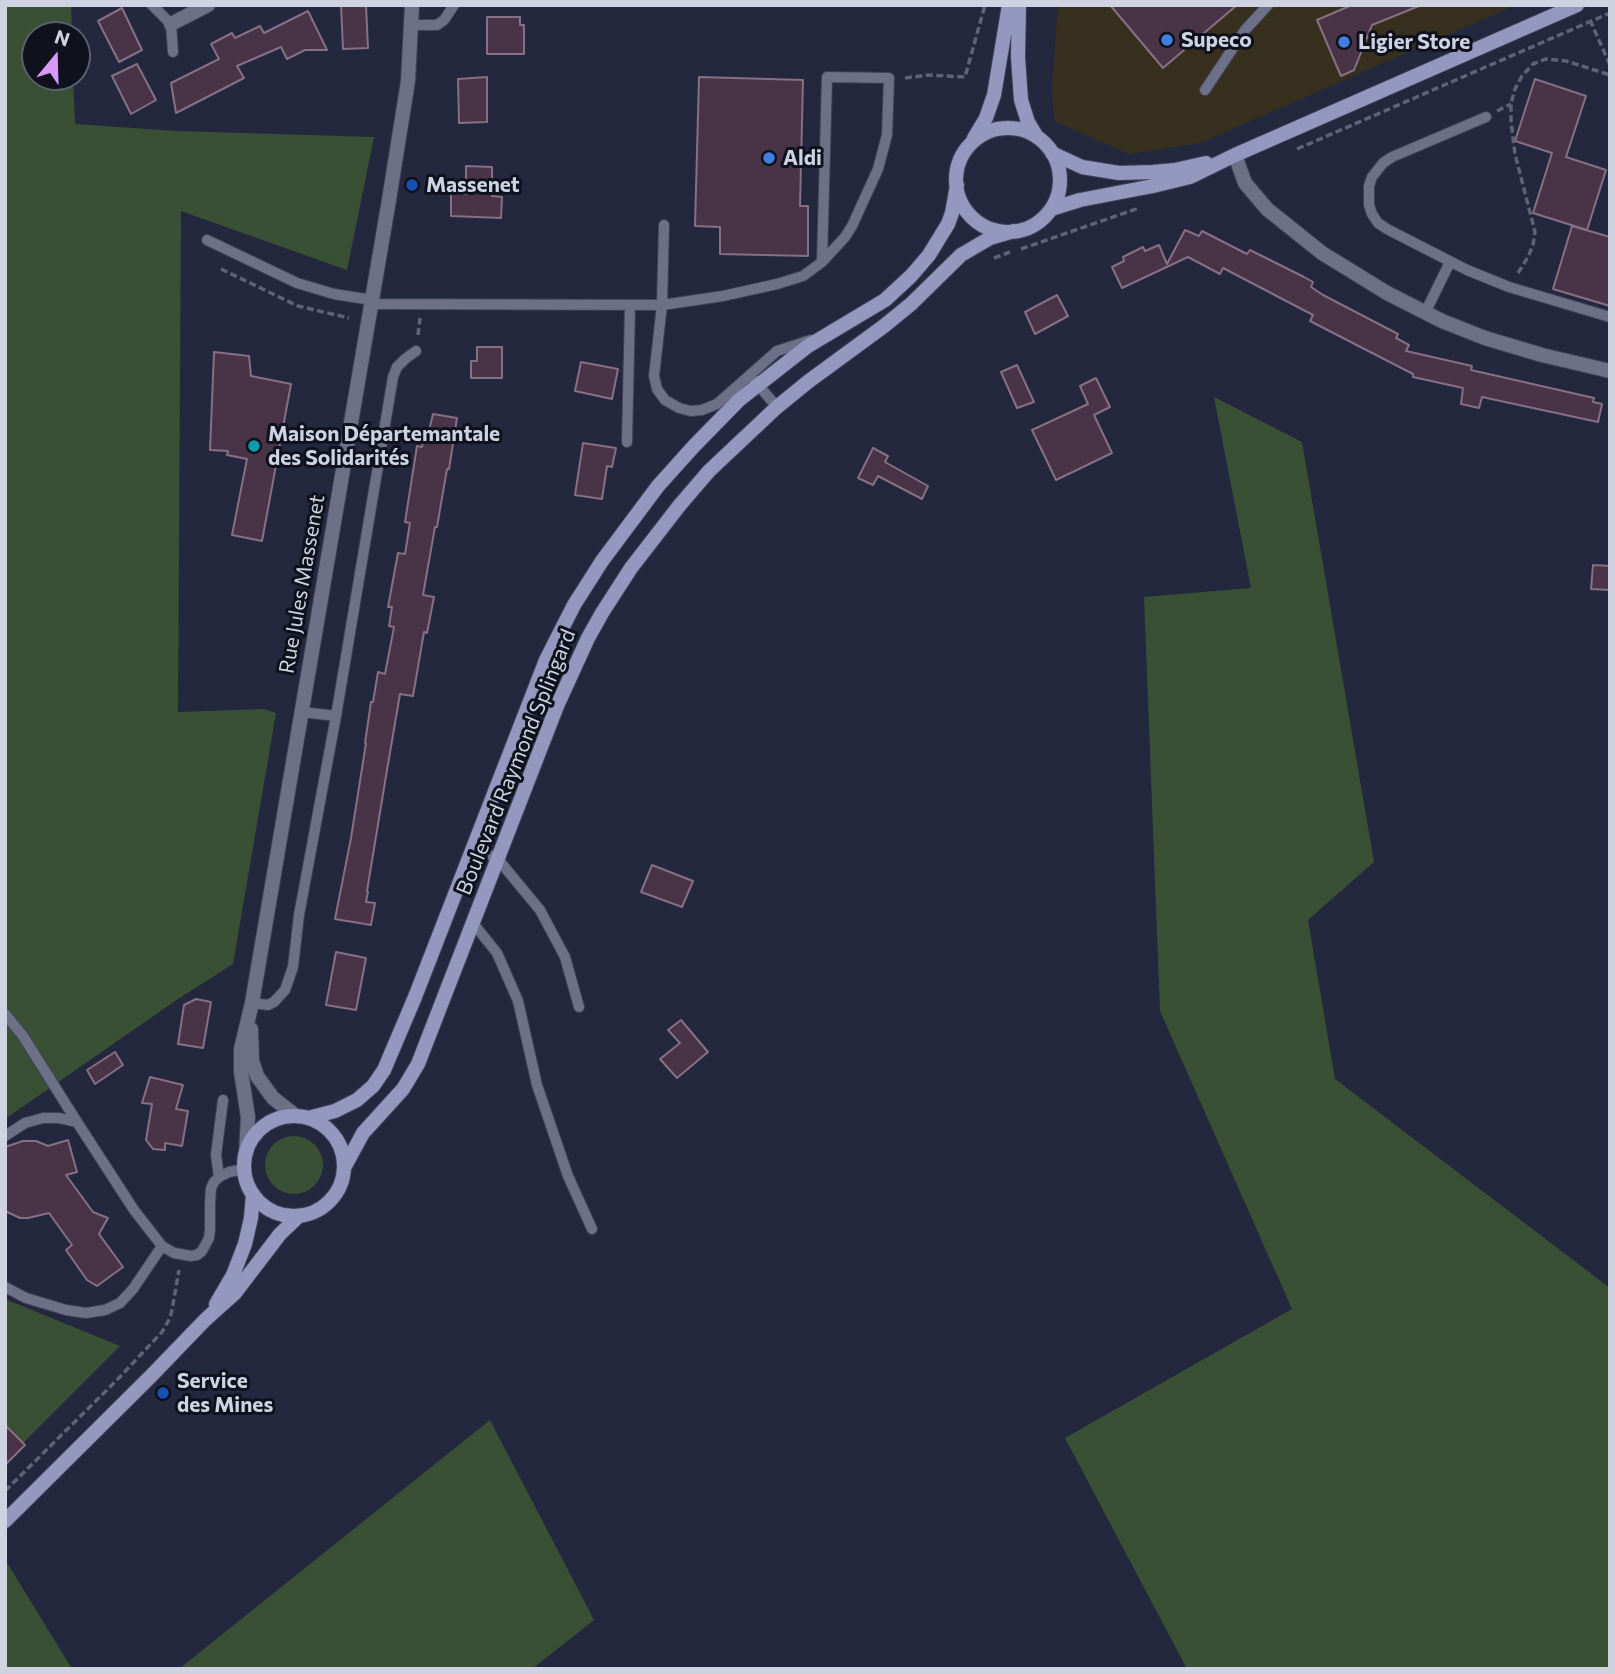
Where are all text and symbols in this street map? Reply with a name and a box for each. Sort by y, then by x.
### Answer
north arrow [21,21,91,91]
text: N [52,24,73,51]
place label: Supeco [1181,27,1252,53]
place label: Ligier Store [1358,29,1470,55]
marker: Supeco [1159,32,1175,48]
marker: Ligier Store [1336,34,1352,50]
place label: Aldi [783,145,822,171]
marker: Aldi [761,150,777,166]
place label: Massenet [426,172,520,198]
marker: Massenet [404,177,420,193]
place label: Maison Départemantale des Solidarités [268,421,500,471]
marker: Maison Départemantale des Solidarités [246,438,262,454]
street label: Rue Jules Massenet [274,493,330,675]
street label: Boulevard Raymond Splingard [451,626,581,898]
place label: Service des Mines [177,1368,273,1418]
marker: Service des Mines [155,1385,171,1401]

